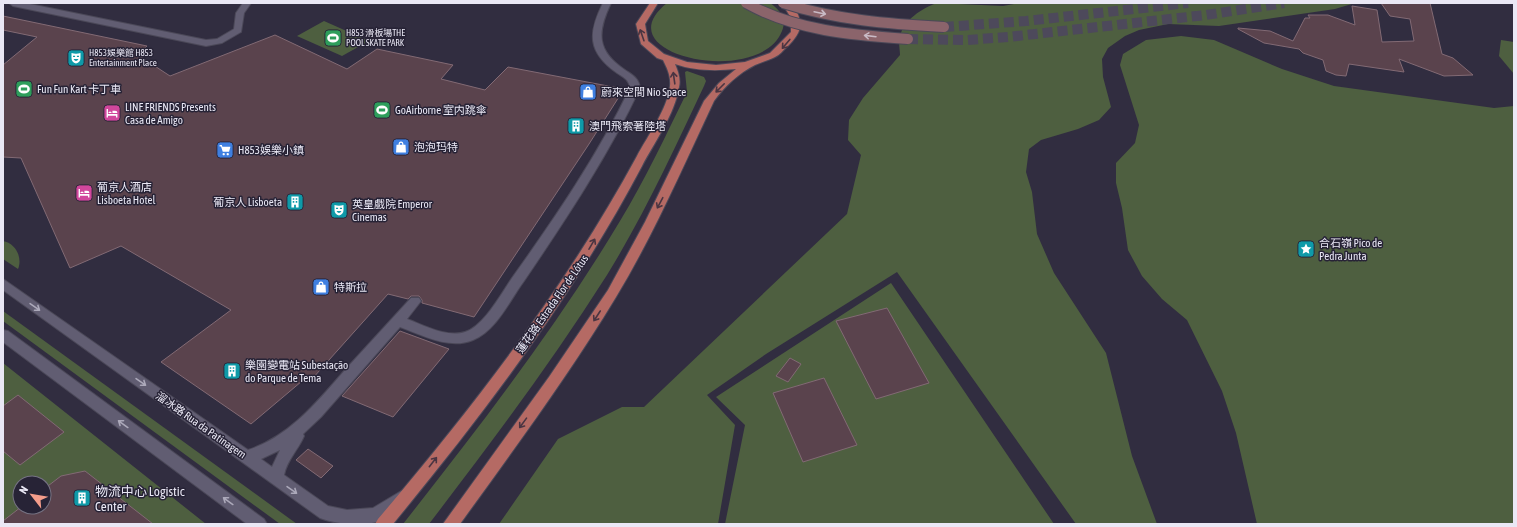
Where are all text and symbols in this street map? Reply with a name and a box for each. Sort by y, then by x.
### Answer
one-way arrow [814,9,827,17]
sports icon: H853 滑板場THE POOL SKATE PARK [323,28,343,48]
place label: H853 滑板場THE POOL SKATE PARK [346,28,405,48]
one-way arrow [638,29,645,42]
one-way arrow [863,32,876,40]
one-way arrow [782,39,791,50]
theatre icon: H853娛樂館 H853 Entertainment Place [66,48,86,68]
place label: H853娛樂館 H853 Entertainment Place [89,48,157,68]
one-way arrow [670,71,678,84]
sports icon: Fun Fun Kart 卡丁車 [14,79,34,99]
shop icon: 蔚來空間 Nio Space [578,82,598,102]
place label: Fun Fun Kart 卡丁車 [37,83,121,95]
one-way arrow [715,83,724,93]
place label: 蔚來空間 Nio Space [601,86,686,98]
sports icon: GoAirborne 室内跳傘 [372,100,392,120]
place label: LINE FRIENDS Presents Casa de Amigo [125,101,216,126]
hotel icon: LINE FRIENDS Presents Casa de Amigo [102,103,122,123]
place label: GoAirborne 室内跳傘 [395,104,487,116]
building icon: 澳門飛索著陸塔 [566,116,586,136]
place label: 澳門飛索著陸塔 [589,120,666,132]
shop icon: 泡泡玛特 [391,137,411,157]
supermarket icon: H853娛樂小鎮 [215,140,235,160]
place label: 泡泡玛特 [414,141,458,153]
place label: H853娛樂小鎮 [238,144,304,156]
place label: 葡京人酒店 Lisboeta Hotel [97,181,155,206]
hotel icon: 葡京人酒店 Lisboeta Hotel [74,183,94,203]
building icon: 葡京人 Lisboeta [285,192,305,212]
place label: 葡京人 Lisboeta [213,196,282,208]
one-way arrow [656,197,664,209]
place label: 英皇戲院 Emperor Cinemas [352,198,433,223]
theatre icon: 英皇戲院 Emperor Cinemas [329,200,349,220]
place label: 合石嶺 Pico de Pedra Junta [1319,237,1382,262]
one-way arrow [589,238,597,250]
place icon: 合石嶺 Pico de Pedra Junta [1296,239,1316,259]
street label: 蓮花路 Estrada Flor de Lótus [514,253,591,355]
shop icon: 特斯拉 [311,277,331,297]
place label: 特斯拉 [334,281,367,293]
one-way arrow [29,302,40,311]
one-way arrow [593,310,601,321]
place label: 樂園變電站 Subestação do Parque de Tema [245,359,348,384]
building icon: 樂園變電站 Subestação do Parque de Tema [222,361,242,381]
one-way arrow [135,378,146,386]
street label: 溜冰路 Rua da Patinagem [153,389,249,461]
one-way arrow [519,418,528,429]
one-way arrow [118,419,129,428]
one-way arrow [429,457,438,468]
north arrow [12,475,52,515]
text: N [17,484,30,496]
place label: 物流中心 Logistic Center [95,484,185,514]
one-way arrow [287,485,298,494]
building icon: 物流中心 Logistic Center [72,488,92,508]
one-way arrow [223,497,234,505]

